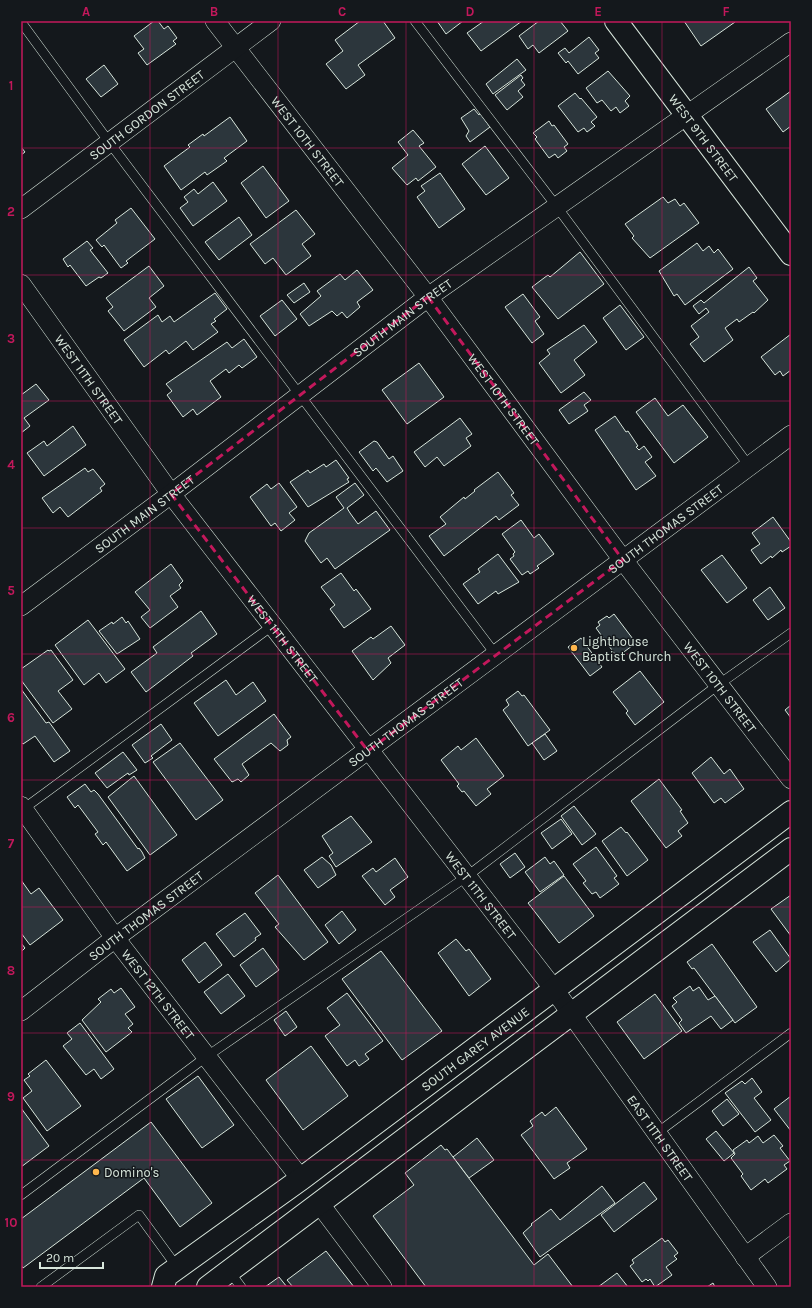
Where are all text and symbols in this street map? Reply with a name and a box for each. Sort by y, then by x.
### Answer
text: A [82,4,90,19]
text: B [210,4,218,19]
text: C [338,4,346,19]
text: D [466,4,475,19]
text: E [594,4,602,19]
text: F [722,4,730,19]
street label: SOUTH GORDON STREET [86,66,207,163]
text: 1 [9,78,13,93]
street label: WEST 9TH STREET [666,91,742,185]
street label: WEST 10TH STREET [268,93,348,190]
text: 2 [7,204,15,219]
street label: SOUTH MAIN STREET [349,275,455,360]
text: 3 [7,331,15,346]
street label: WEST 11TH STREET [52,331,126,427]
street label: WEST 10TH STREET [465,351,543,448]
text: 4 [7,457,15,472]
street label: SOUTH MAIN STREET [92,471,197,556]
street label: SOUTH THOMAS STREET [605,481,726,576]
text: 5 [7,583,15,598]
street label: WEST 11TH STREET [244,592,322,686]
place label: Lighthouse Baptist Church [582,634,671,664]
street label: WEST 10TH STREET [681,639,760,736]
marker: Lighthouse Baptist Church [569,643,579,653]
street label: SOUTH THOMAS STREET [345,674,466,770]
text: 6 [7,710,15,725]
text: 7 [8,836,15,851]
street label: WEST 11TH STREET [443,848,520,942]
street label: SOUTH THOMAS STREET [85,867,206,963]
street label: WEST 12TH STREET [119,946,198,1043]
text: 8 [7,963,15,978]
street label: SOUTH GAREY AVENUE [418,1003,532,1094]
text: 9 [7,1089,15,1104]
street label: EAST 11TH STREET [624,1092,697,1184]
place label: Domino's [104,1165,159,1180]
marker: Domino's [91,1167,101,1177]
text: 10 [5,1215,17,1230]
scale bar [40,1244,103,1270]
text: 20 m [46,1251,74,1265]

